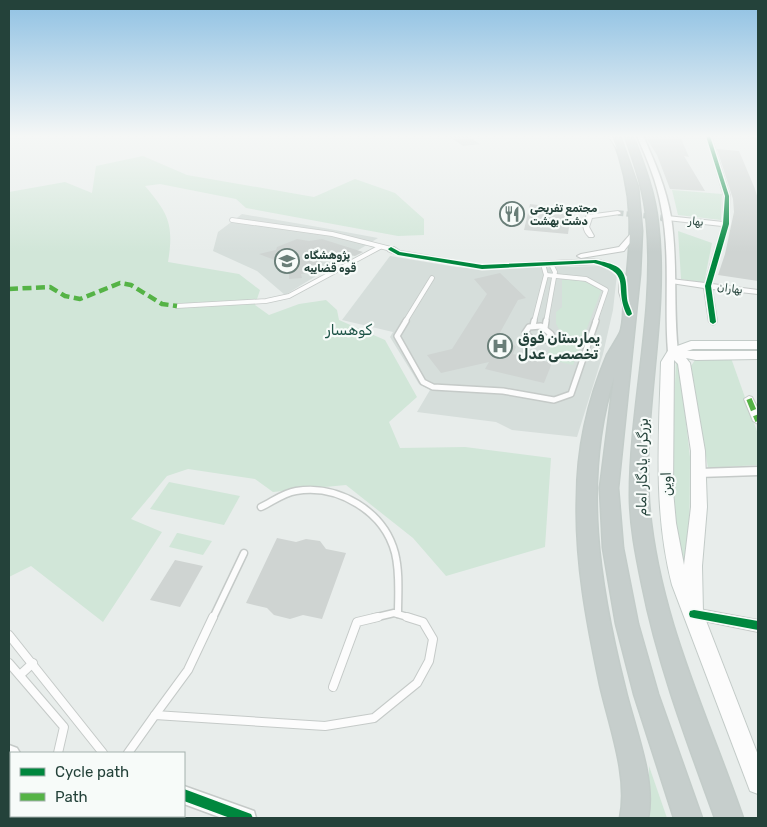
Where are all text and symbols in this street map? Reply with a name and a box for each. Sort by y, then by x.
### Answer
restaurant icon: مجتمع تفریحی دشت بهشت [499,201,525,227]
place label: مجتمع تفریحی دشت بهشت [530,202,597,228]
street label: بهار [687,214,704,229]
school or university icon: پژوهشگاه قوه قضاییه [274,248,300,274]
place label: پژوهشگاه قوه قضاییه [304,249,356,275]
street label: بهاران [716,280,744,297]
district label: کوهسار [325,321,373,339]
place label: یمارستان فوق تخصصی عدل [518,330,600,363]
hospital icon: یمارستان فوق تخصصی عدل [487,333,513,359]
street label: بزرگراه یادگار امام [633,418,653,516]
street label: اوین [658,472,675,496]
legend [10,752,185,817]
text: Cycle path [55,763,129,781]
text: Path [55,788,88,806]

